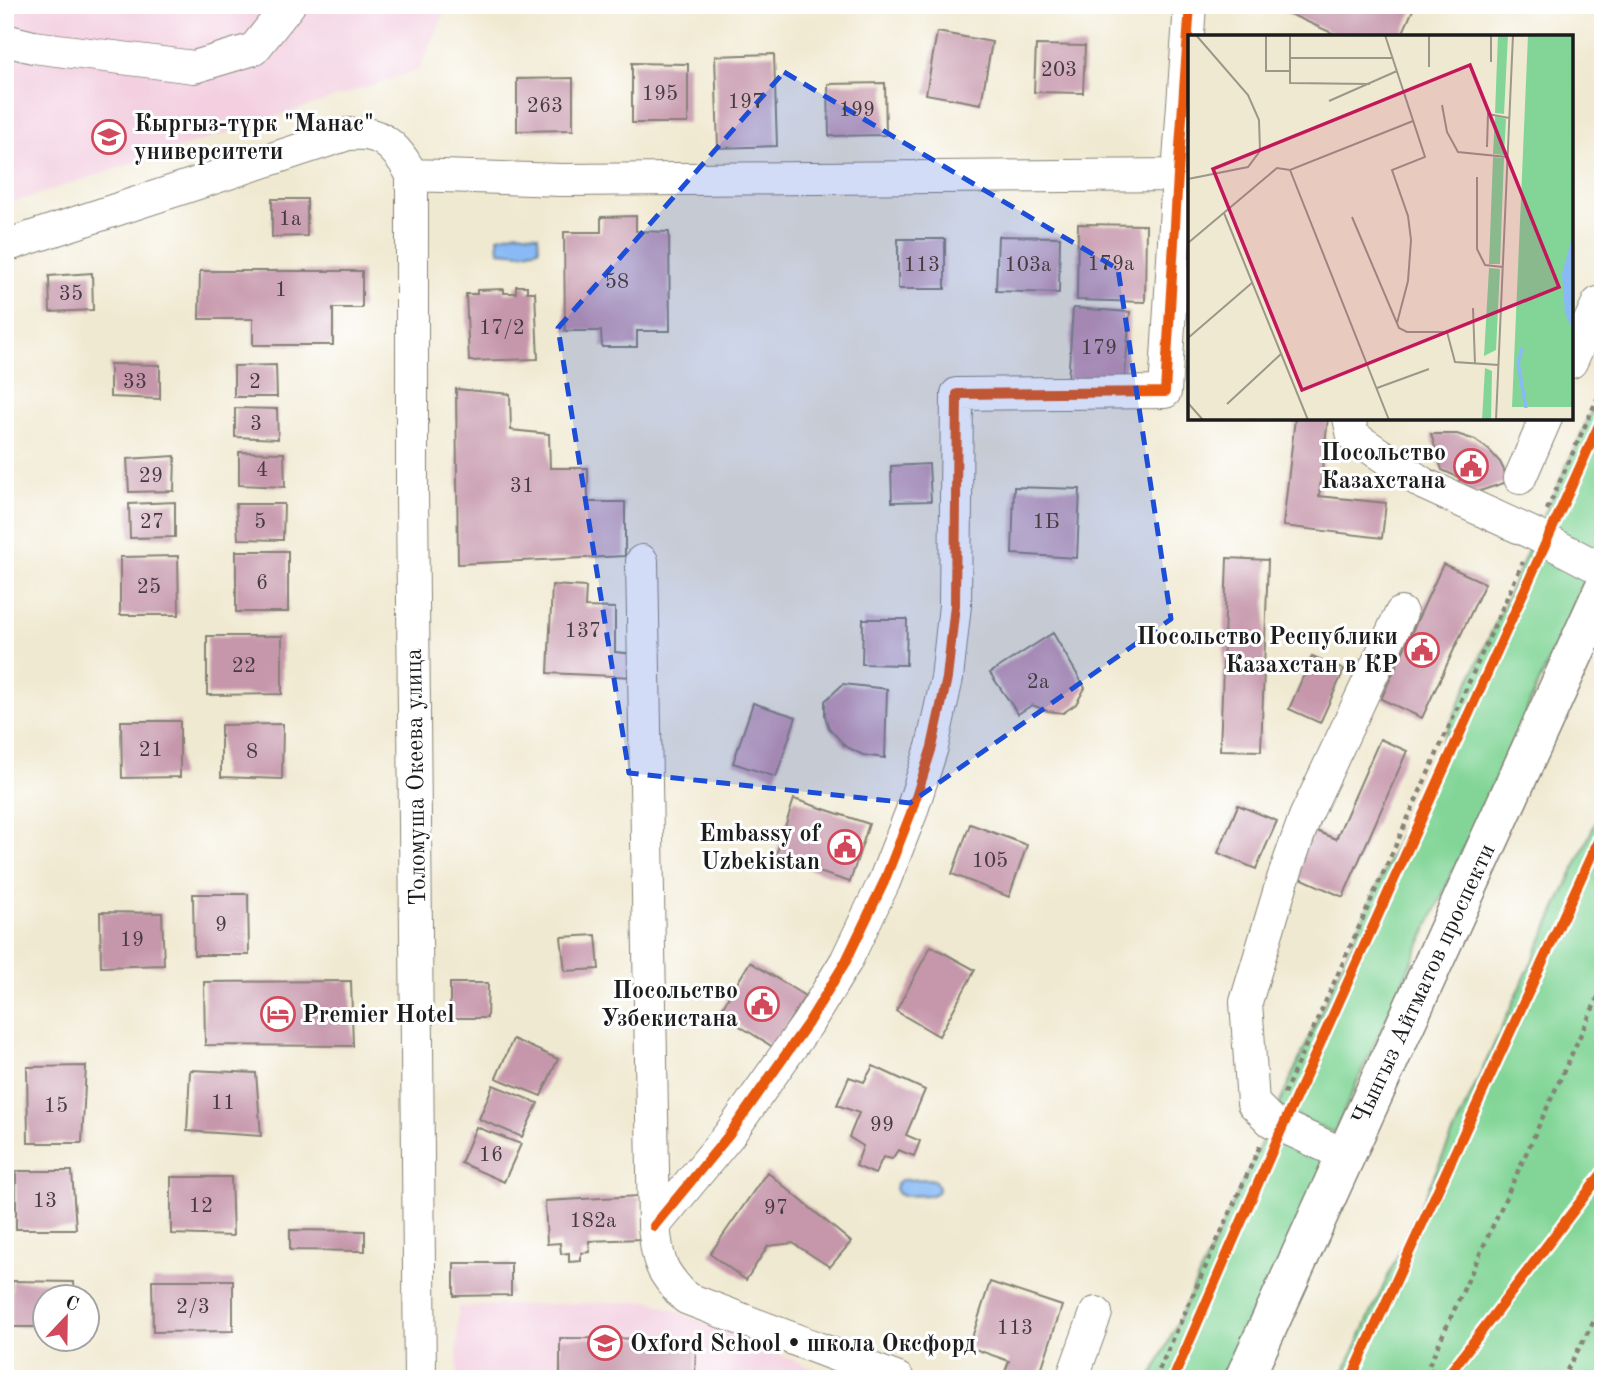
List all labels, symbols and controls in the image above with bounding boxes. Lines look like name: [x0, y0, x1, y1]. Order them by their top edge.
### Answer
inset map: [1188, 35, 1573, 420]
house number: 203: [1041, 60, 1077, 81]
house number: 195: [642, 84, 678, 105]
house number: 197: [728, 92, 764, 113]
house number: 263: [527, 96, 563, 117]
house number: 199: [839, 100, 875, 121]
place label: Кыргыз-түрк "Манас" университети: [134, 113, 374, 165]
school or university icon: Кыргыз-түрк "Манас" университети: [90, 118, 128, 156]
house number: 1а: [279, 209, 301, 230]
house number: 179а: [1088, 254, 1134, 275]
house number: 113: [904, 255, 940, 276]
house number: 103а: [1005, 255, 1051, 276]
house number: 58: [605, 272, 629, 293]
house number: 1: [275, 280, 287, 301]
house number: 35: [59, 284, 83, 305]
house number: 17/2: [479, 318, 525, 339]
house number: 179: [1081, 338, 1117, 359]
house number: 33: [123, 372, 147, 393]
house number: 2: [249, 372, 261, 393]
house number: 3: [250, 414, 262, 435]
place label: Посольство Казахстана: [1321, 442, 1446, 494]
public building icon: Посольство Казахстана: [1452, 447, 1490, 485]
house number: 4: [256, 460, 268, 481]
house number: 29: [139, 466, 163, 487]
house number: 31: [510, 476, 534, 497]
house number: 27: [140, 512, 164, 533]
house number: 5: [254, 512, 266, 533]
house number: 1Б: [1032, 512, 1060, 533]
house number: 6: [256, 573, 268, 594]
house number: 25: [137, 577, 161, 598]
house number: 137: [565, 621, 601, 642]
place label: Посольство Республики Казахстан в КР: [1137, 626, 1398, 678]
public building icon: Посольство Республики Казахстан в КР: [1403, 631, 1441, 669]
street label: Толомуша Океева улица: [403, 648, 431, 906]
house number: 22: [232, 656, 256, 677]
house number: 2а: [1027, 672, 1049, 693]
house number: 21: [139, 740, 163, 761]
house number: 8: [246, 742, 258, 763]
place label: Embassy of Uzbekistan: [699, 823, 822, 875]
public building icon: Embassy of Uzbekistan: [826, 828, 864, 866]
street label: Чынгыз Айтматов проспекти: [1349, 841, 1501, 1129]
house number: 105: [972, 851, 1008, 872]
house number: 9: [215, 915, 227, 936]
house number: 19: [120, 930, 144, 951]
place label: Посольство Узбекистана: [601, 980, 738, 1032]
public building icon: Посольство Узбекистана: [743, 985, 781, 1023]
hotel icon: Premier Hotel: [259, 995, 297, 1033]
place label: Premier Hotel: [302, 1004, 455, 1028]
house number: 11: [211, 1093, 235, 1114]
house number: 15: [44, 1096, 68, 1117]
house number: 99: [870, 1115, 894, 1136]
house number: 16: [479, 1145, 503, 1166]
house number: 13: [33, 1191, 57, 1212]
house number: 12: [189, 1196, 213, 1217]
house number: 97: [764, 1198, 788, 1219]
house number: 182а: [570, 1211, 616, 1232]
north arrow: [32, 1282, 102, 1352]
text: С: [62, 1293, 81, 1316]
house number: 2/3: [176, 1297, 210, 1318]
house number: 113: [997, 1318, 1033, 1339]
school or university icon: Oxford School • школа Оксфорд: [586, 1324, 624, 1362]
place label: Oxford School • школа Оксфорд: [630, 1333, 976, 1357]

